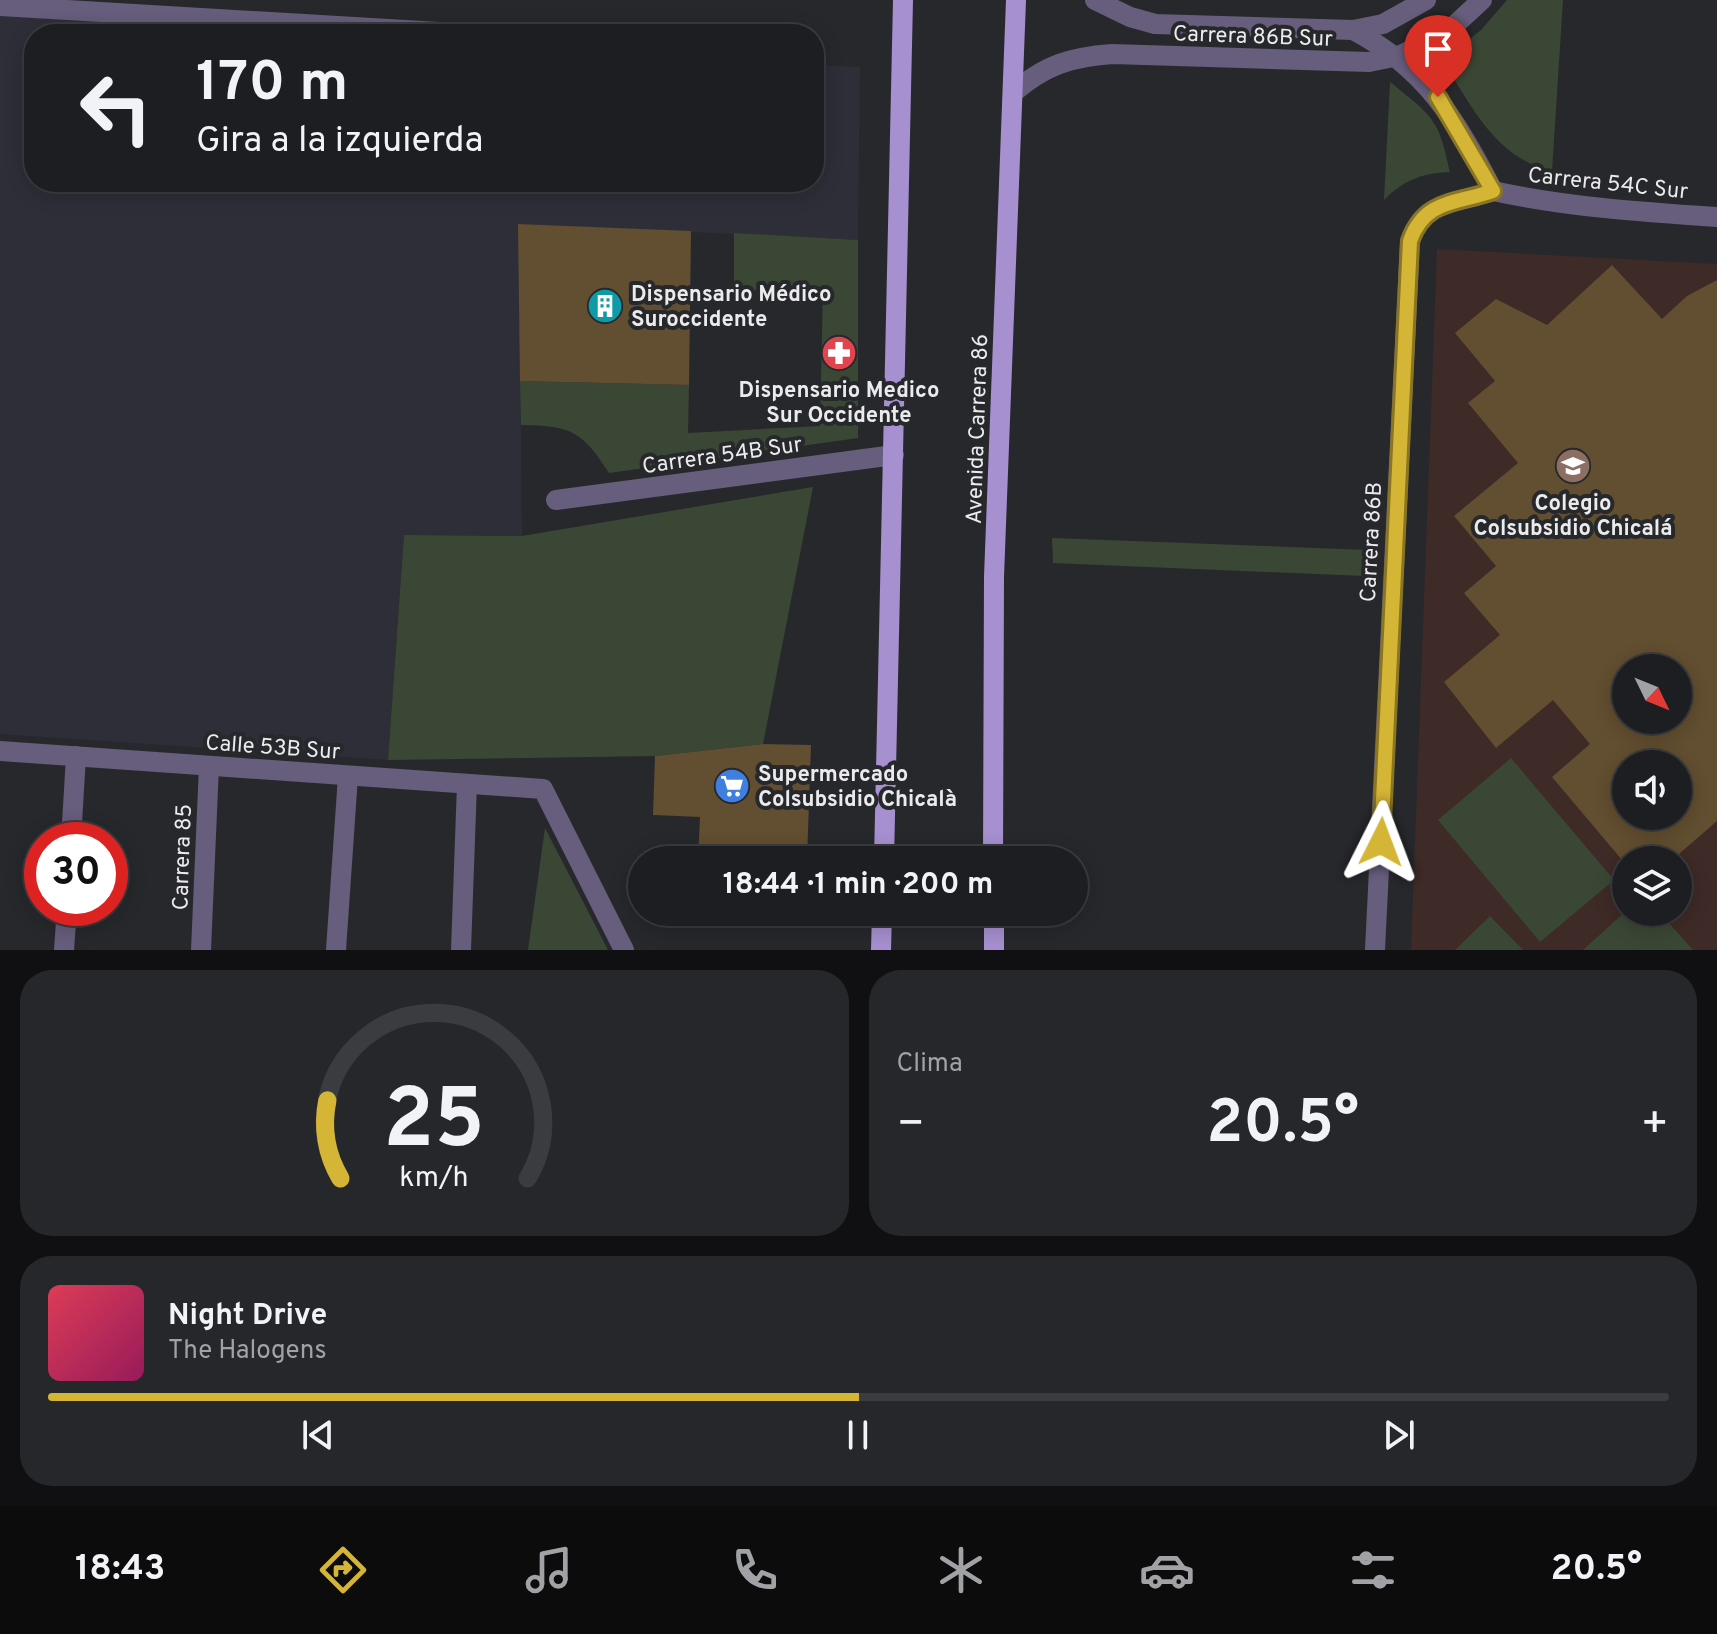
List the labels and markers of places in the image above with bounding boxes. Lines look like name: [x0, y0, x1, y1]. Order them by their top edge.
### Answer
pin: [1404, 15, 1472, 97]
place label: Dispensario Médico Suroccidente: [631, 282, 831, 334]
building icon: Dispensario Médico Suroccidente: [586, 287, 624, 325]
pharmacy icon: Dispensario Medico Sur Occidente: [820, 334, 858, 372]
place label: Dispensario Medico Sur Occidente: [739, 378, 939, 430]
school or university icon: Colegio Colsubsidio Chicalá: [1554, 447, 1592, 485]
place label: Colegio Colsubsidio Chicalá: [1474, 491, 1672, 543]
place label: Supermercado Colsubsidio Chicalà: [758, 762, 957, 814]
supermarket icon: Supermercado Colsubsidio Chicalà: [713, 767, 751, 805]

